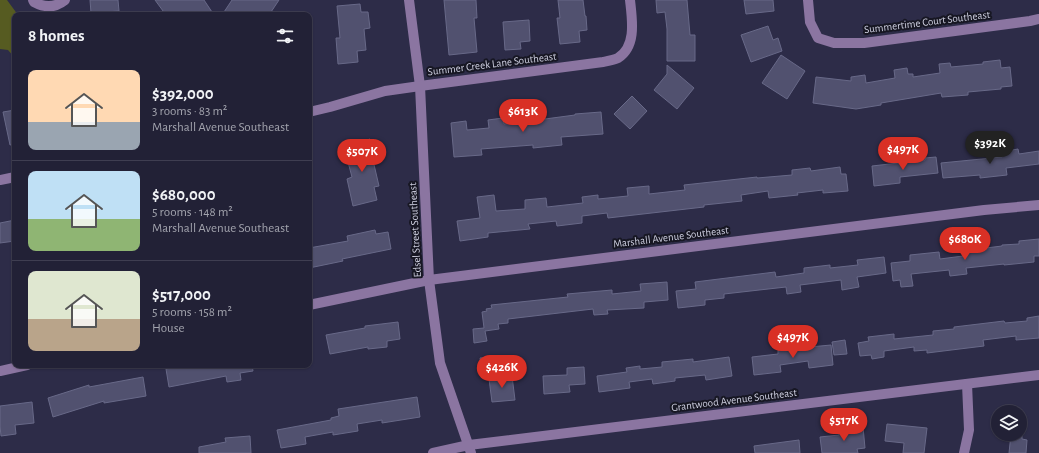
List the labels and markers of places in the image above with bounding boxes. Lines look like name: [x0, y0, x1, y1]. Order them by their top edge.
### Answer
pin: $613K: [495, 99, 551, 133]
pin: $392K: [962, 131, 1018, 165]
pin: $497K: [875, 137, 931, 171]
pin: $507K: [334, 139, 390, 173]
pin: $680K: [937, 227, 993, 261]
pin: $497K: [765, 325, 821, 359]
pin: $426K: [474, 355, 530, 389]
pin: $517K: [816, 408, 872, 442]

